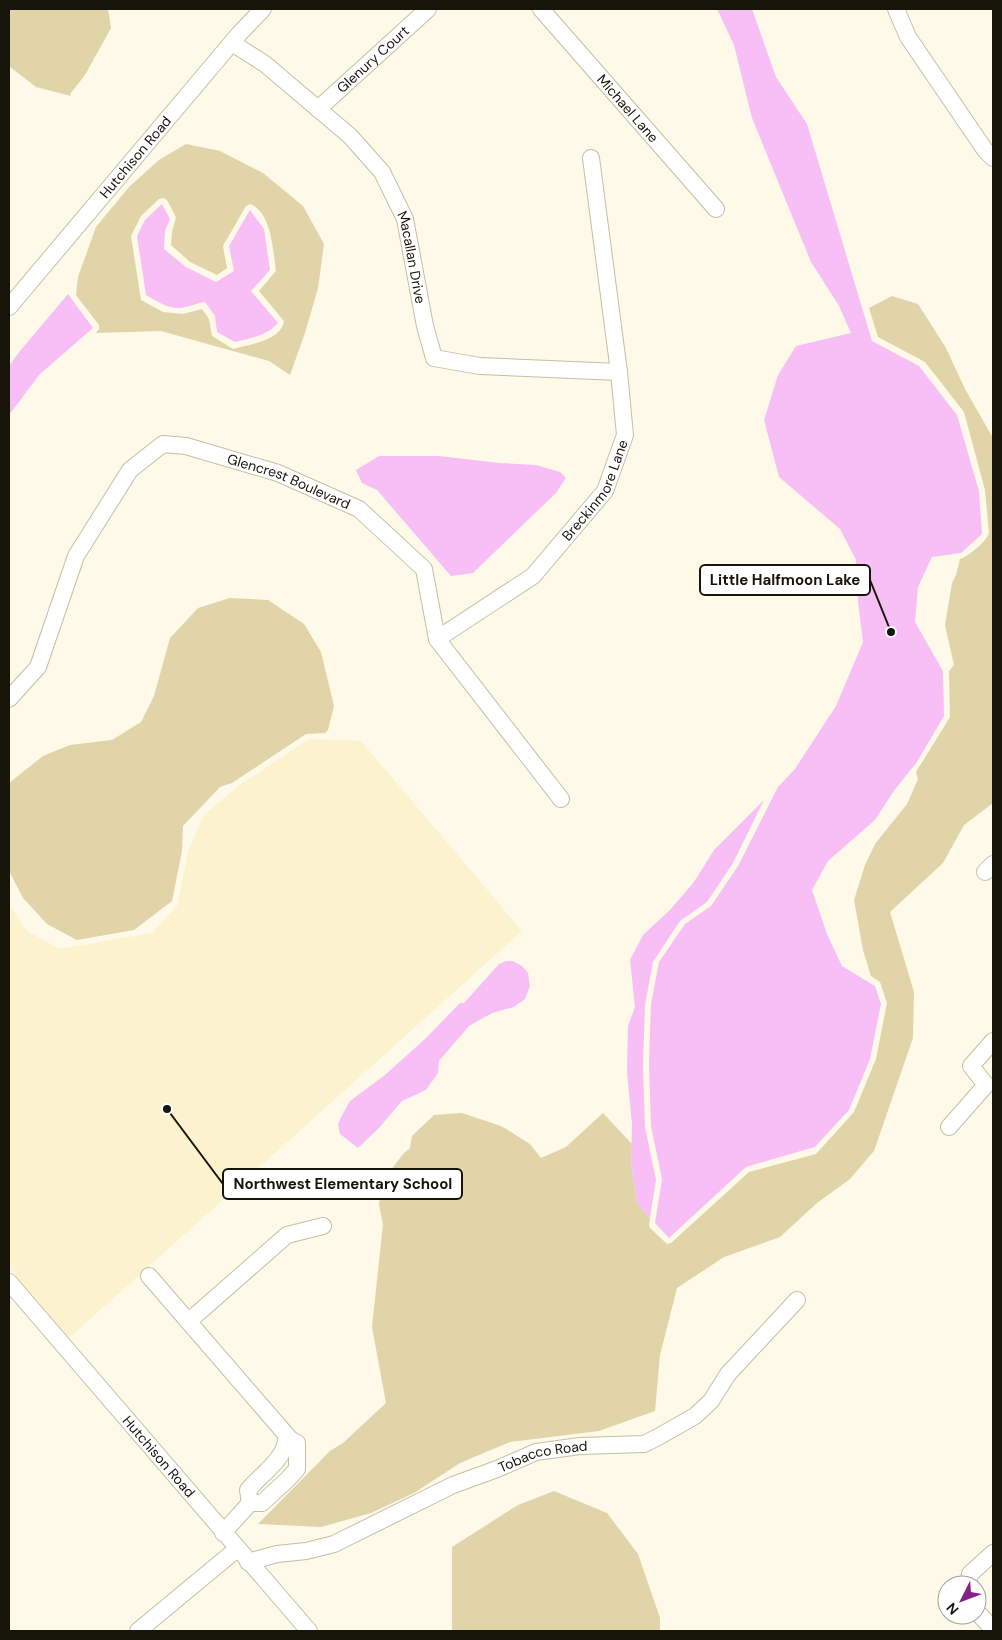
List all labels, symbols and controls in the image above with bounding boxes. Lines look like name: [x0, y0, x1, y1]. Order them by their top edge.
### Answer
street label: Glenury Court: [333, 22, 413, 97]
street label: Michael Lane: [593, 71, 663, 146]
street label: Hutchison Road: [96, 112, 175, 202]
street label: Macallan Drive: [393, 208, 430, 305]
street label: Breckinmore Lane: [558, 437, 632, 544]
street label: Glencrest Boulevard: [225, 450, 353, 513]
callout: Little Halfmoon Lake: [700, 565, 870, 595]
text: Little Halfmoon Lake: [710, 570, 860, 590]
callout: Northwest Elementary School: [223, 1169, 462, 1199]
text: Northwest Elementary School: [234, 1174, 452, 1194]
street label: Hutchison Road: [119, 1412, 199, 1501]
street label: Tobacco Road: [495, 1437, 588, 1476]
north arrow: [937, 1575, 987, 1625]
text: N: [942, 1599, 962, 1619]

